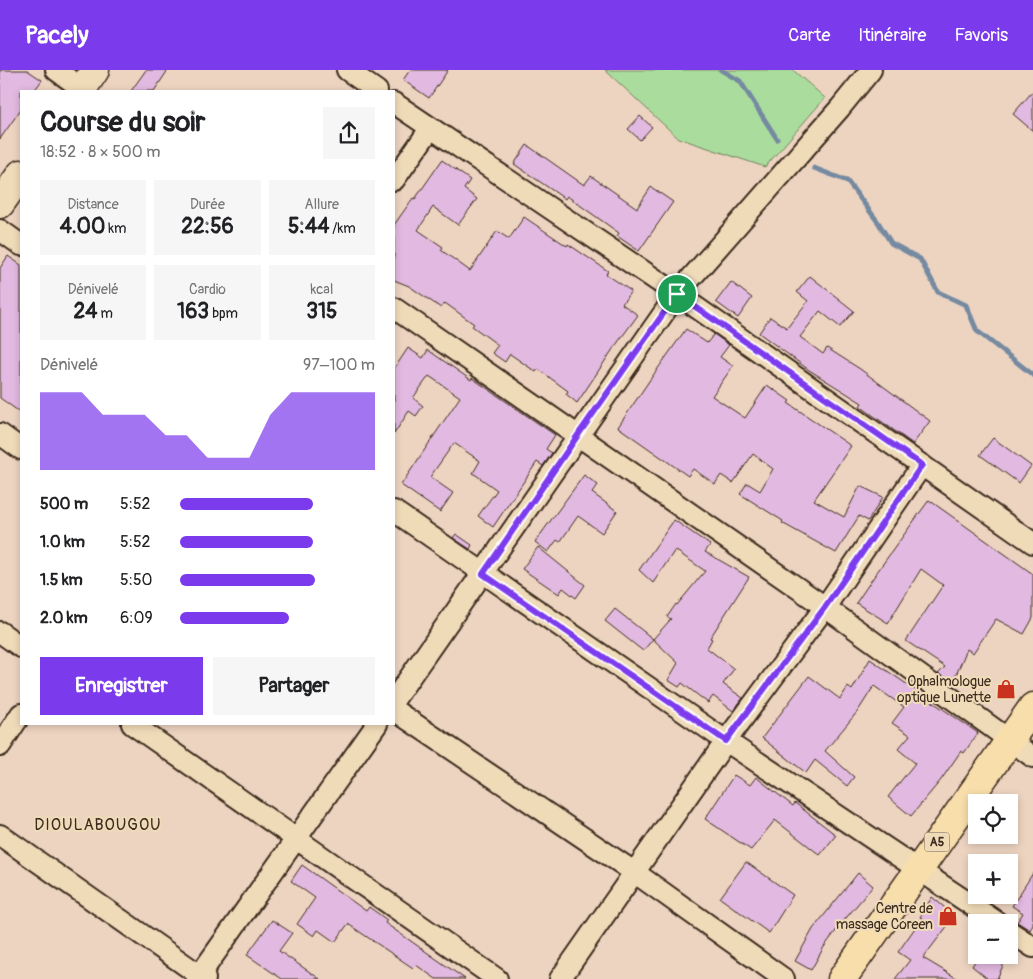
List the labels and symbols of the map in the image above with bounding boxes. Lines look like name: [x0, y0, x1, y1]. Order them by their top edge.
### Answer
pin: [656, 273, 698, 315]
place label: Ophalmologue optique Lunette: [897, 673, 991, 706]
shop icon: Ophalmologue optique Lunette: [995, 678, 1017, 700]
district label: DIOULABOUGOU: [34, 815, 162, 835]
road number: A5: [924, 832, 950, 852]
place label: Centre de massage Coreen: [836, 900, 933, 933]
shop icon: Centre de massage Coreen: [937, 905, 959, 927]

